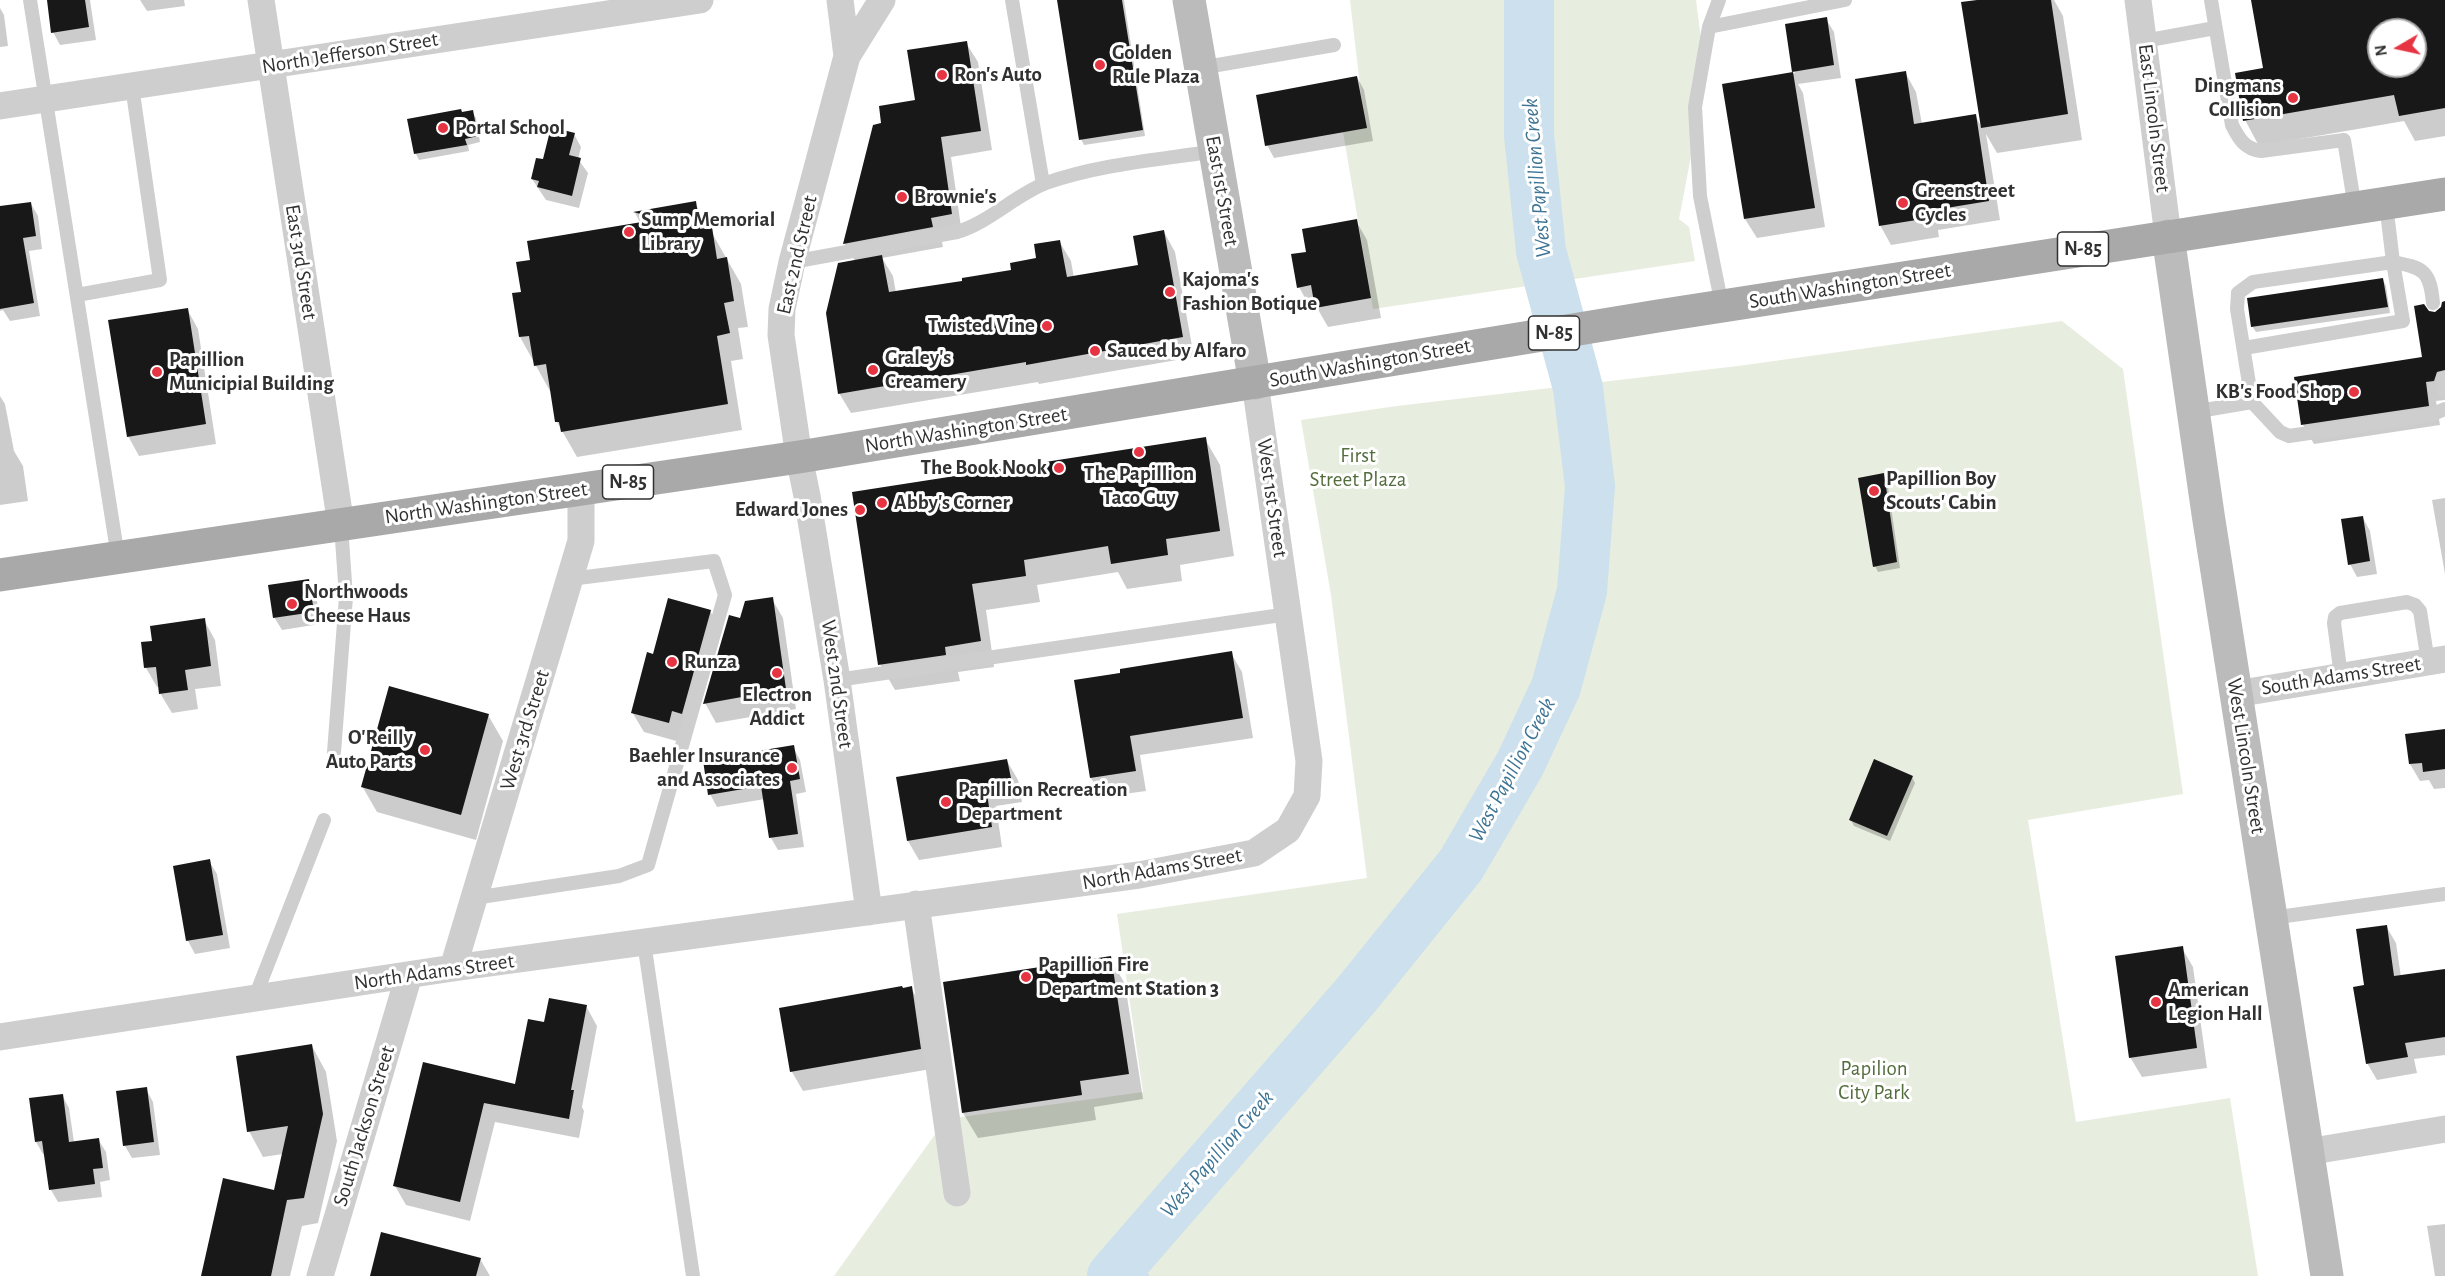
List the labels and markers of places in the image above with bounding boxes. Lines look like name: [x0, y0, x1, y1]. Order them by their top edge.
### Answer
place label: Golden Rule Plaza: [1112, 40, 1200, 90]
marker: Golden Rule Plaza: [1093, 58, 1107, 72]
place label: Ron's Auto: [954, 62, 1042, 88]
marker: Ron's Auto: [935, 68, 949, 82]
place label: Dingmans Collision: [2194, 73, 2281, 123]
marker: Dingmans Collision: [2286, 91, 2300, 105]
place label: Portal School: [455, 115, 565, 141]
marker: Portal School: [436, 121, 450, 135]
place label: Greenstreet Cycles: [1915, 178, 2015, 228]
place label: Brownie's: [914, 184, 996, 210]
marker: Brownie's: [895, 190, 909, 204]
marker: Greenstreet Cycles: [1896, 196, 1910, 210]
place label: Sump Memorial Library: [641, 207, 775, 257]
marker: Sump Memorial Library: [622, 225, 636, 239]
place label: Kajoma's Fashion Botique: [1182, 267, 1317, 317]
marker: Kajoma's Fashion Botique: [1163, 285, 1177, 299]
place label: Twisted Vine: [928, 313, 1035, 339]
marker: Twisted Vine: [1040, 319, 1054, 333]
place label: Sauced by Alfaro: [1107, 338, 1246, 364]
marker: Sauced by Alfaro: [1088, 344, 1102, 358]
place label: Graley's Creamery: [885, 345, 966, 395]
place label: Papillion Municipial Building: [169, 347, 334, 397]
marker: Graley's Creamery: [866, 363, 880, 377]
marker: Papillion Municipial Building: [150, 365, 164, 379]
place label: KB's Food Shop: [2216, 379, 2342, 405]
marker: KB's Food Shop: [2347, 385, 2361, 399]
marker: The Papillion Taco Guy: [1132, 445, 1146, 459]
place label: The Book Nook: [920, 455, 1047, 481]
marker: The Book Nook: [1052, 461, 1066, 475]
place label: The Papillion Taco Guy: [1084, 461, 1194, 511]
place label: Papillion Boy Scouts' Cabin: [1886, 466, 1997, 516]
marker: Papillion Boy Scouts' Cabin: [1867, 484, 1881, 498]
place label: Abby's Corner: [894, 490, 1010, 516]
marker: Abby's Corner: [875, 496, 889, 510]
place label: Edward Jones: [735, 497, 848, 523]
marker: Edward Jones: [853, 503, 867, 517]
place label: Northwoods Cheese Haus: [304, 579, 411, 629]
marker: Northwoods Cheese Haus: [285, 597, 299, 611]
place label: Runza: [684, 649, 737, 675]
marker: Runza: [665, 655, 679, 669]
marker: Electron Addict: [770, 666, 784, 680]
place label: Electron Addict: [742, 682, 812, 732]
place label: O'Reilly Auto Parts: [326, 725, 413, 775]
marker: O'Reilly Auto Parts: [418, 743, 432, 757]
place label: Baehler Insurance and Associates: [629, 743, 780, 793]
marker: Baehler Insurance and Associates: [785, 761, 799, 775]
place label: Papillion Recreation Department: [958, 777, 1127, 827]
marker: Papillion Recreation Department: [939, 795, 953, 809]
place label: Papillion Fire Department Station 3: [1038, 952, 1219, 1002]
marker: Papillion Fire Department Station 3: [1019, 970, 1033, 984]
place label: American Legion Hall: [2168, 977, 2263, 1027]
marker: American Legion Hall: [2149, 995, 2163, 1009]

